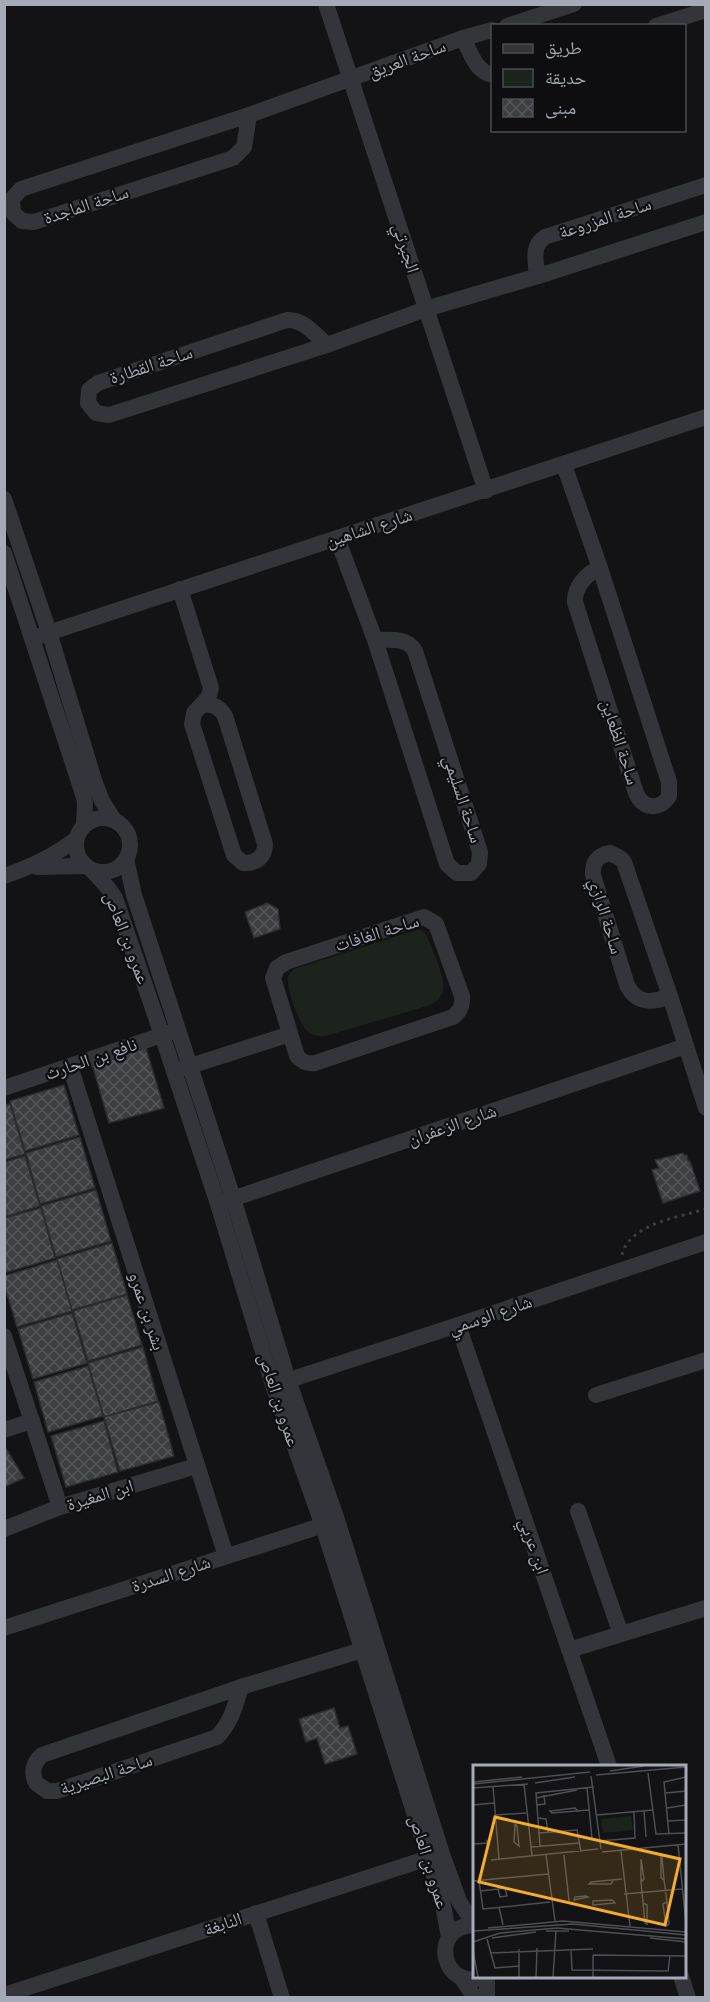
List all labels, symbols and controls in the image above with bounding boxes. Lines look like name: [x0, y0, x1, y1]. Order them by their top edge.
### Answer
legend: [491, 24, 686, 132]
street label: ساحة العريق: [365, 34, 449, 83]
text: طريق: [545, 36, 582, 59]
text: حديقة: [545, 66, 586, 88]
text: مبنى: [545, 96, 576, 119]
street label: ساحة الماجدة: [40, 180, 131, 228]
street label: ساحة المزروعة: [556, 192, 654, 242]
street label: الجبرتي: [384, 220, 425, 277]
street label: ساحة القطارة: [106, 340, 195, 388]
street label: شارع الشاهين: [323, 503, 415, 552]
street label: ساحة الظعاين: [596, 696, 645, 788]
street label: ساحة السليمي: [435, 752, 489, 847]
street label: ساحة الرازي: [581, 875, 629, 958]
street label: عمرو بن العاص: [99, 889, 156, 987]
street label: ساحة الغافات: [332, 909, 421, 955]
street label: نافع بن الحارث: [42, 1032, 140, 1086]
street label: شارع الزعفران: [404, 1099, 499, 1150]
street label: بشر بن عمرو: [124, 1269, 171, 1353]
street label: شارع الوسمي: [445, 1289, 536, 1343]
street label: عمرو بن العاص: [254, 1350, 305, 1449]
street label: ابن المغيرة: [64, 1474, 136, 1516]
street label: ابن عربي: [511, 1515, 555, 1578]
street label: شارع السدرة: [128, 1550, 213, 1597]
street label: ساحة البصيرية: [57, 1748, 155, 1799]
inset map: [473, 1765, 686, 1978]
street label: عمرو بن العاص: [404, 1812, 455, 1911]
street label: النابغة: [201, 1907, 245, 1940]

